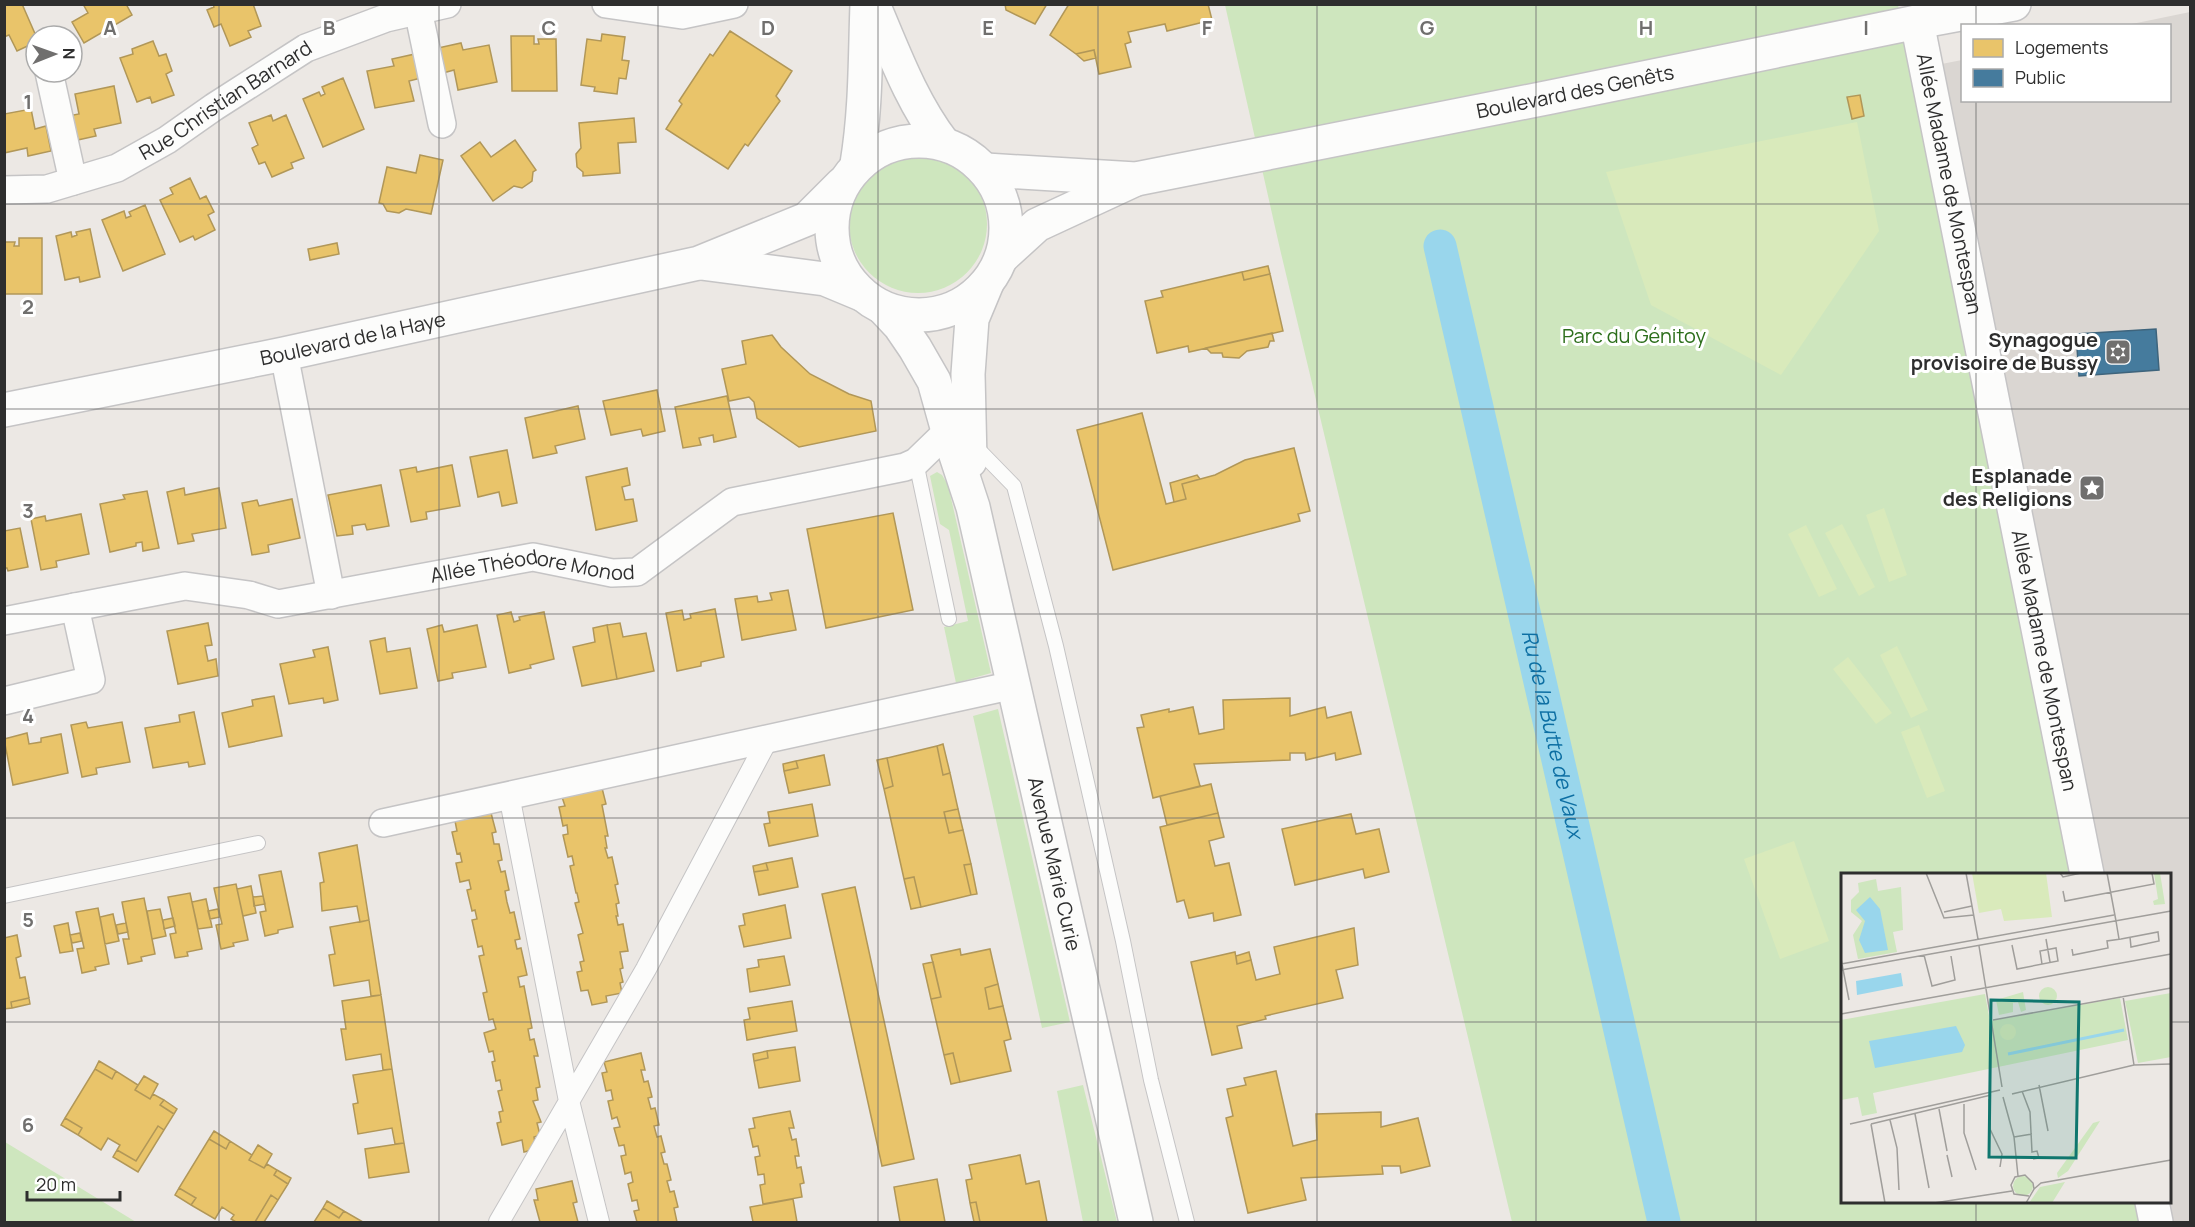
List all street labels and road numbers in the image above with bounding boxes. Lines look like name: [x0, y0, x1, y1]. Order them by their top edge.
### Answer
street label: Rue Christian Barnard: [134, 34, 317, 166]
street label: Allée Madame de Montespan: [1911, 51, 1989, 317]
street label: Boulevard des Genêts: [1474, 58, 1676, 124]
street label: Boulevard de la Haye: [258, 305, 448, 371]
street label: Allée Madame de Montespan: [2006, 527, 2084, 793]
street label: Allée Théodore Monod: [428, 542, 635, 589]
street label: Avenue Marie Curie: [1022, 774, 1088, 953]

